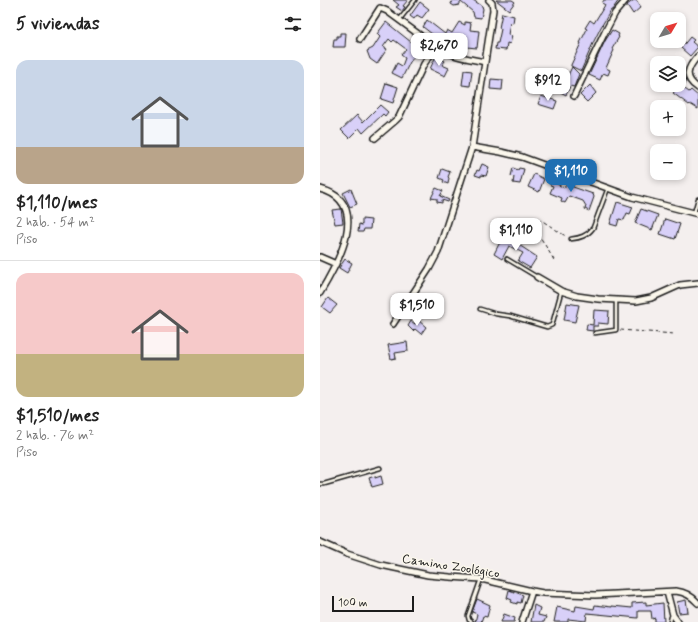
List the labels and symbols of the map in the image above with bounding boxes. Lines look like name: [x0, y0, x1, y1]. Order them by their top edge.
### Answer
north arrow: [650, 12, 686, 48]
pin: $2,670: [406, 33, 472, 67]
pin: $912: [524, 68, 572, 102]
pin: $1,110: [538, 159, 604, 193]
pin: $1,110: [483, 218, 549, 252]
pin: $1,510: [384, 293, 450, 327]
street label: Camino Zoológico: [401, 550, 501, 583]
scale bar: [332, 594, 414, 613]

